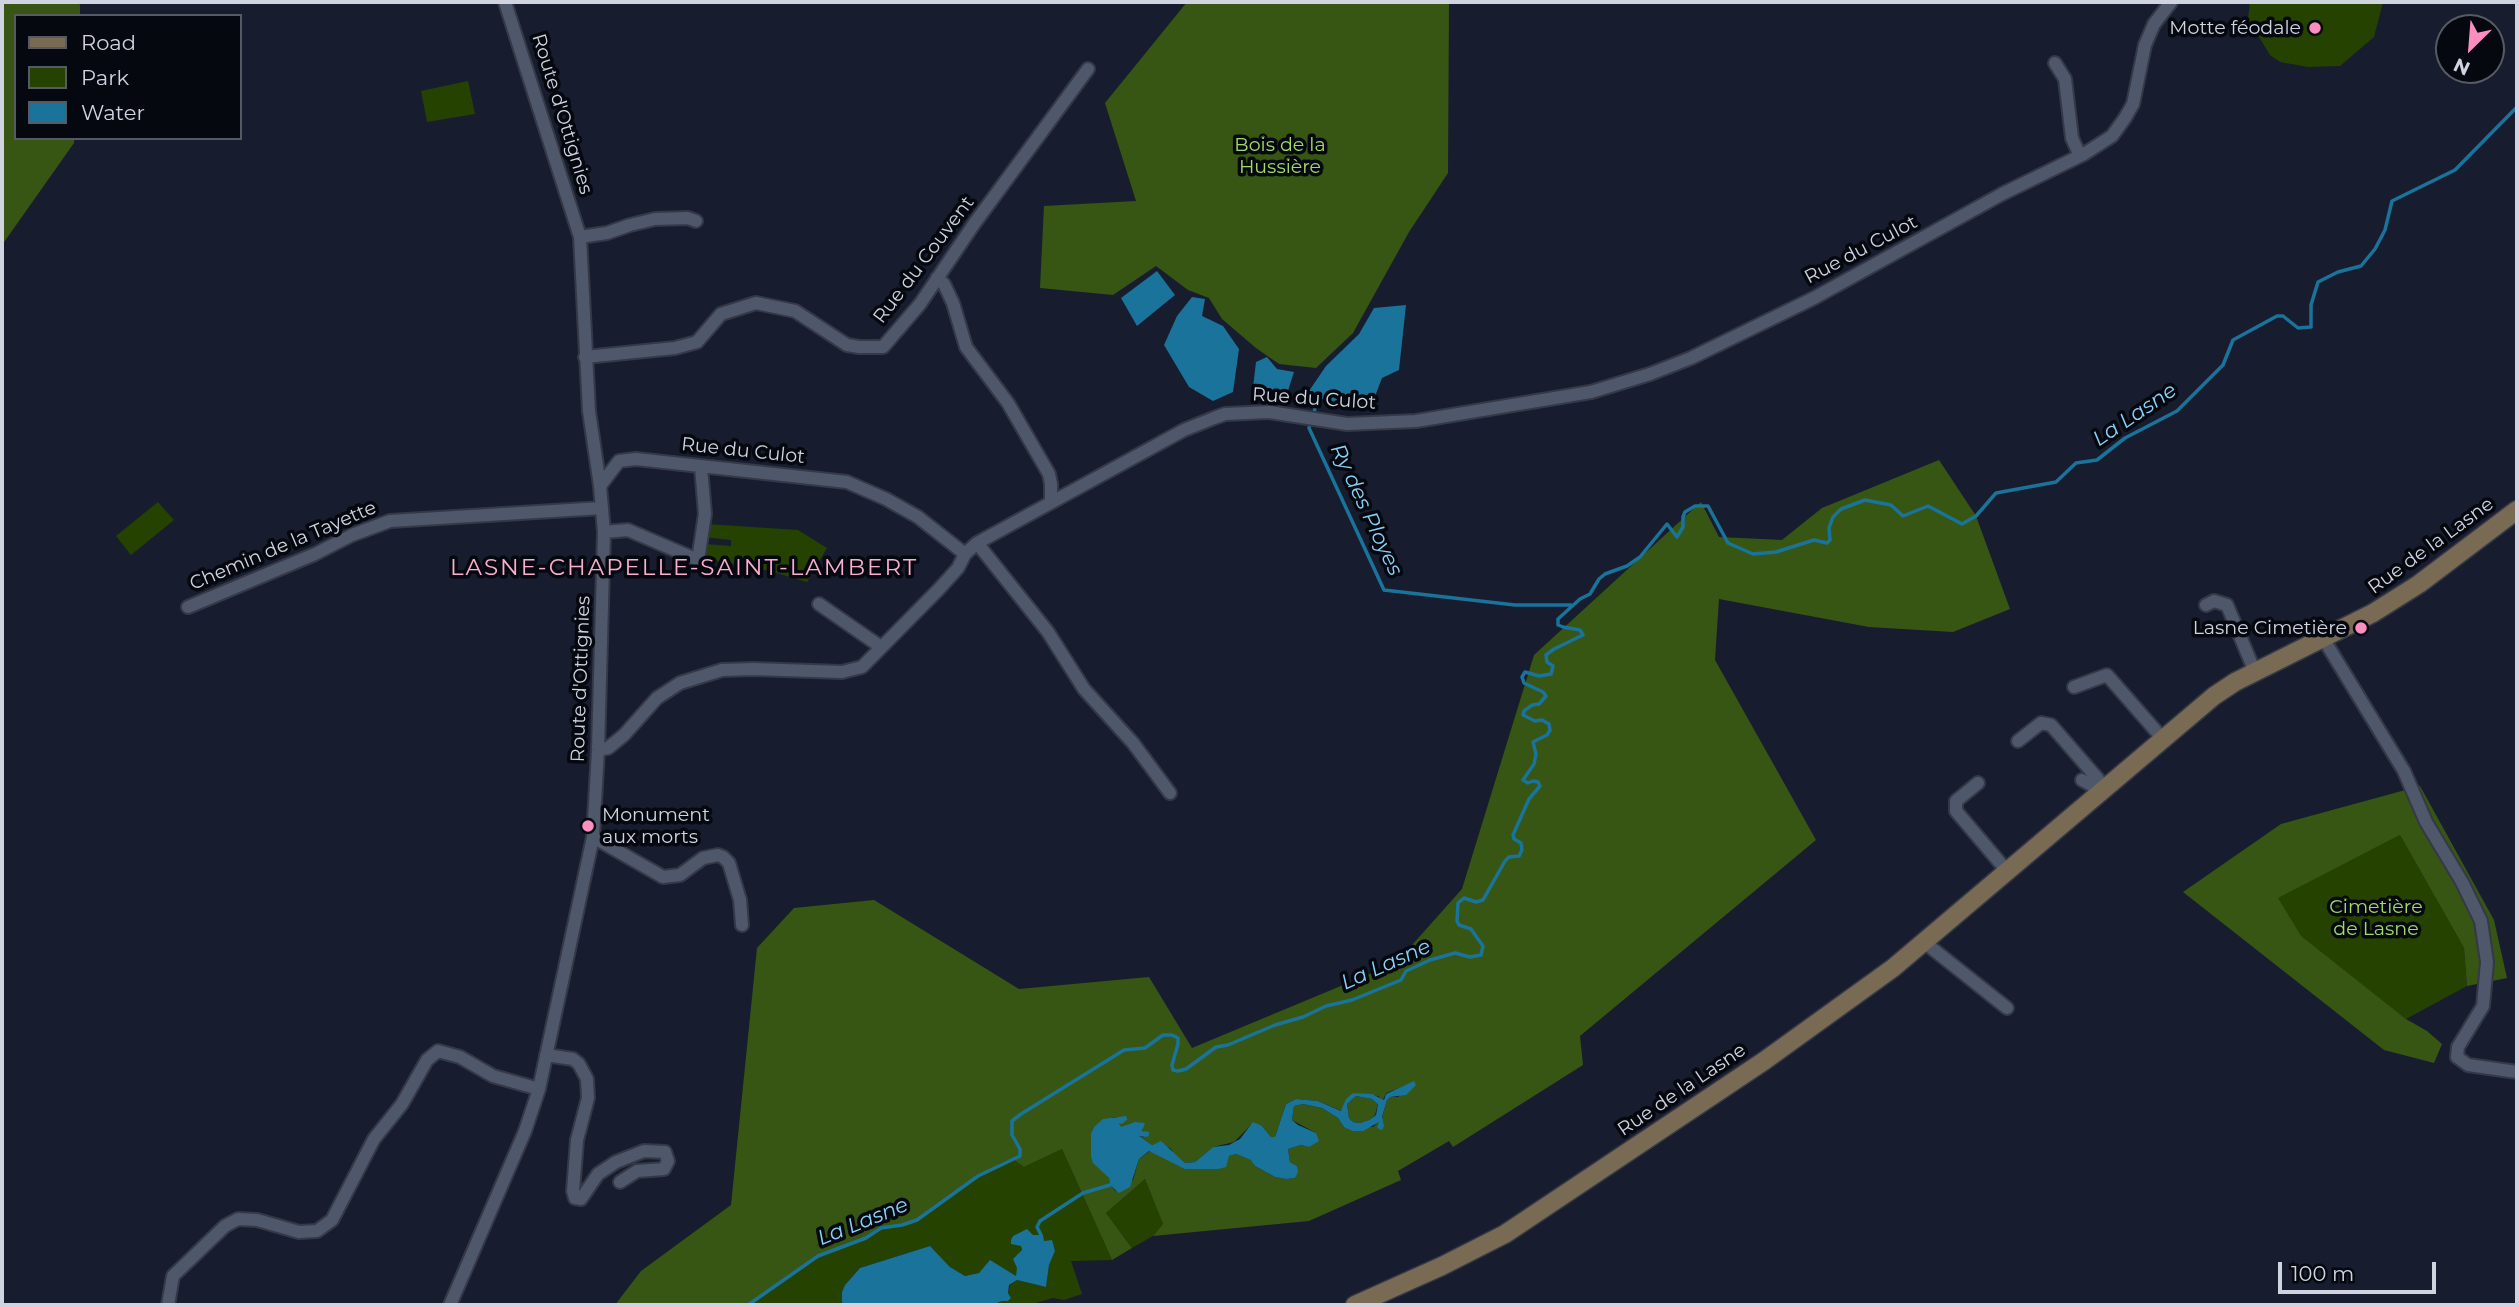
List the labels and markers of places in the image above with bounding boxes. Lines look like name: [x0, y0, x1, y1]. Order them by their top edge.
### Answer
place label: Motte féodale: [2169, 17, 2301, 39]
marker: Motte féodale: [2307, 20, 2323, 36]
place label: Lasne Cimetière: [2193, 617, 2347, 639]
marker: Lasne Cimetière: [2353, 620, 2369, 636]
place label: Monument aux morts: [602, 804, 710, 848]
marker: Monument aux morts: [580, 818, 596, 834]

